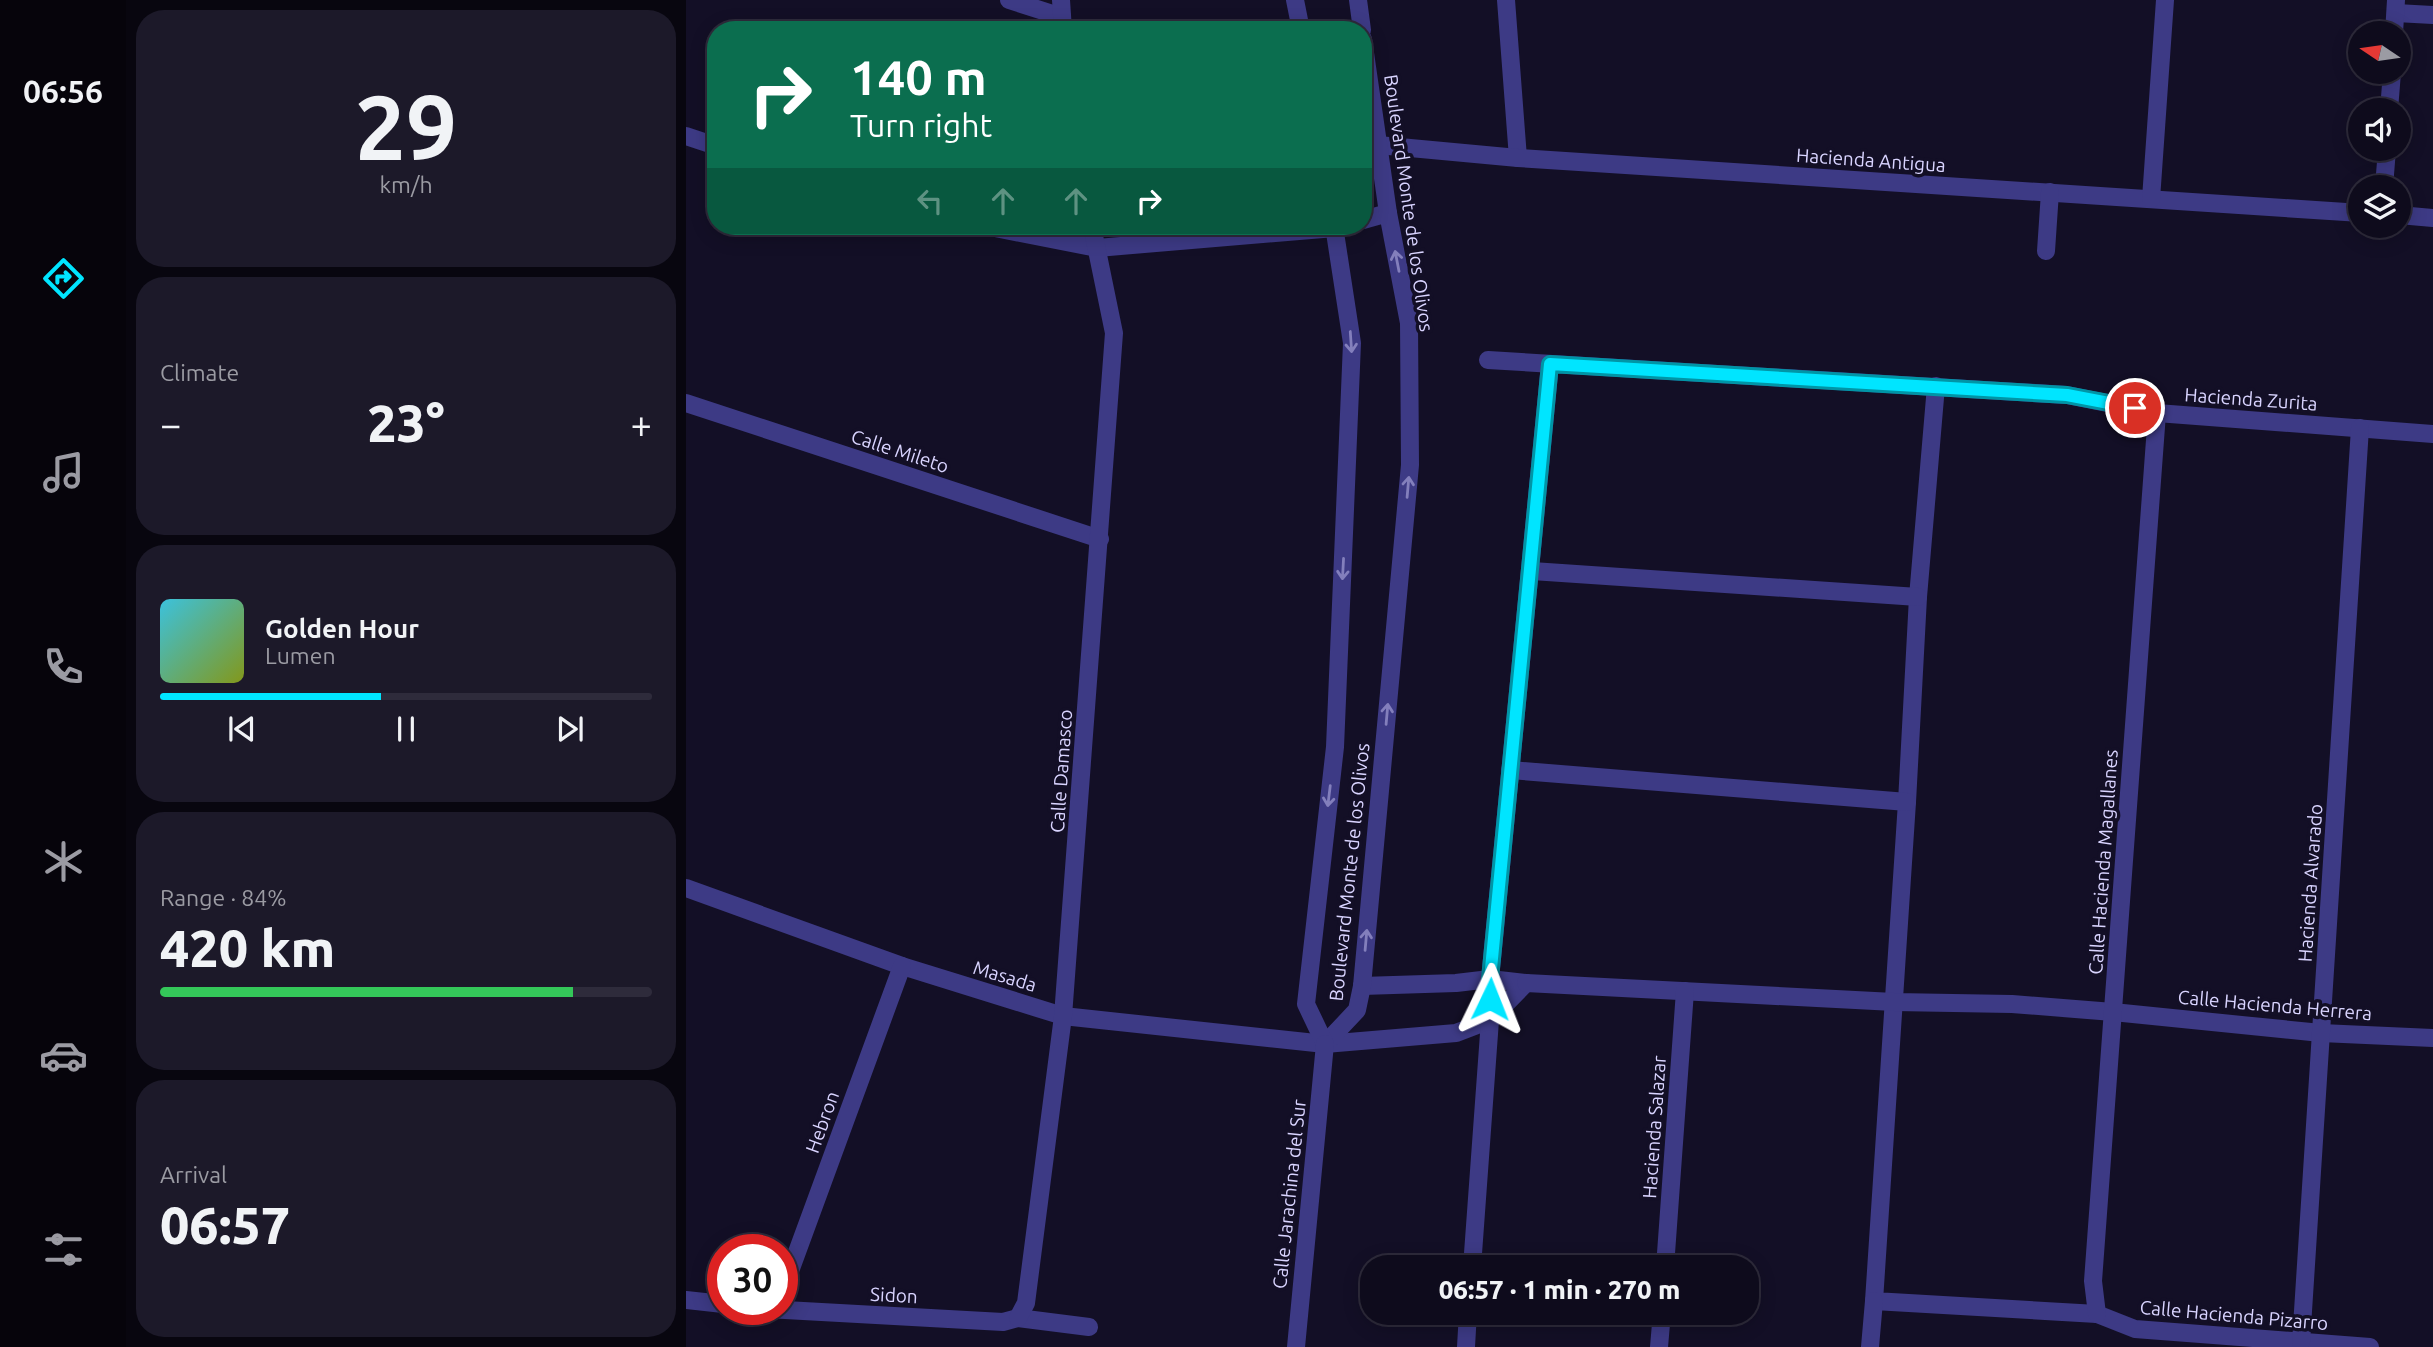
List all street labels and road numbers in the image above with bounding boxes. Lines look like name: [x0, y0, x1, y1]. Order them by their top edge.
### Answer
street label: Boulevard Monte de los Olivos: [1380, 73, 1438, 333]
street label: Hacienda Antigua: [1795, 144, 1947, 176]
street label: Hacienda Zurita: [2184, 383, 2318, 415]
street label: Calle Mileto: [848, 425, 952, 477]
street label: Calle Damasco: [1046, 709, 1076, 833]
street label: Boulevard Monte de los Olivos: [1325, 742, 1373, 1002]
street label: Calle Hacienda Magallanes: [2084, 749, 2122, 975]
street label: Hacienda Alvarado: [2293, 803, 2327, 963]
street label: Masada: [971, 956, 1039, 996]
street label: Calle Hacienda Herrera: [2177, 986, 2373, 1024]
street label: Hacienda Salazar: [1638, 1055, 1670, 1199]
street label: Hebron: [801, 1088, 843, 1156]
street label: Calle Jarachina del Sur: [1268, 1098, 1310, 1290]
street label: Sidon: [870, 1283, 918, 1307]
street label: Calle Hacienda Pizarro: [2139, 1296, 2329, 1334]

